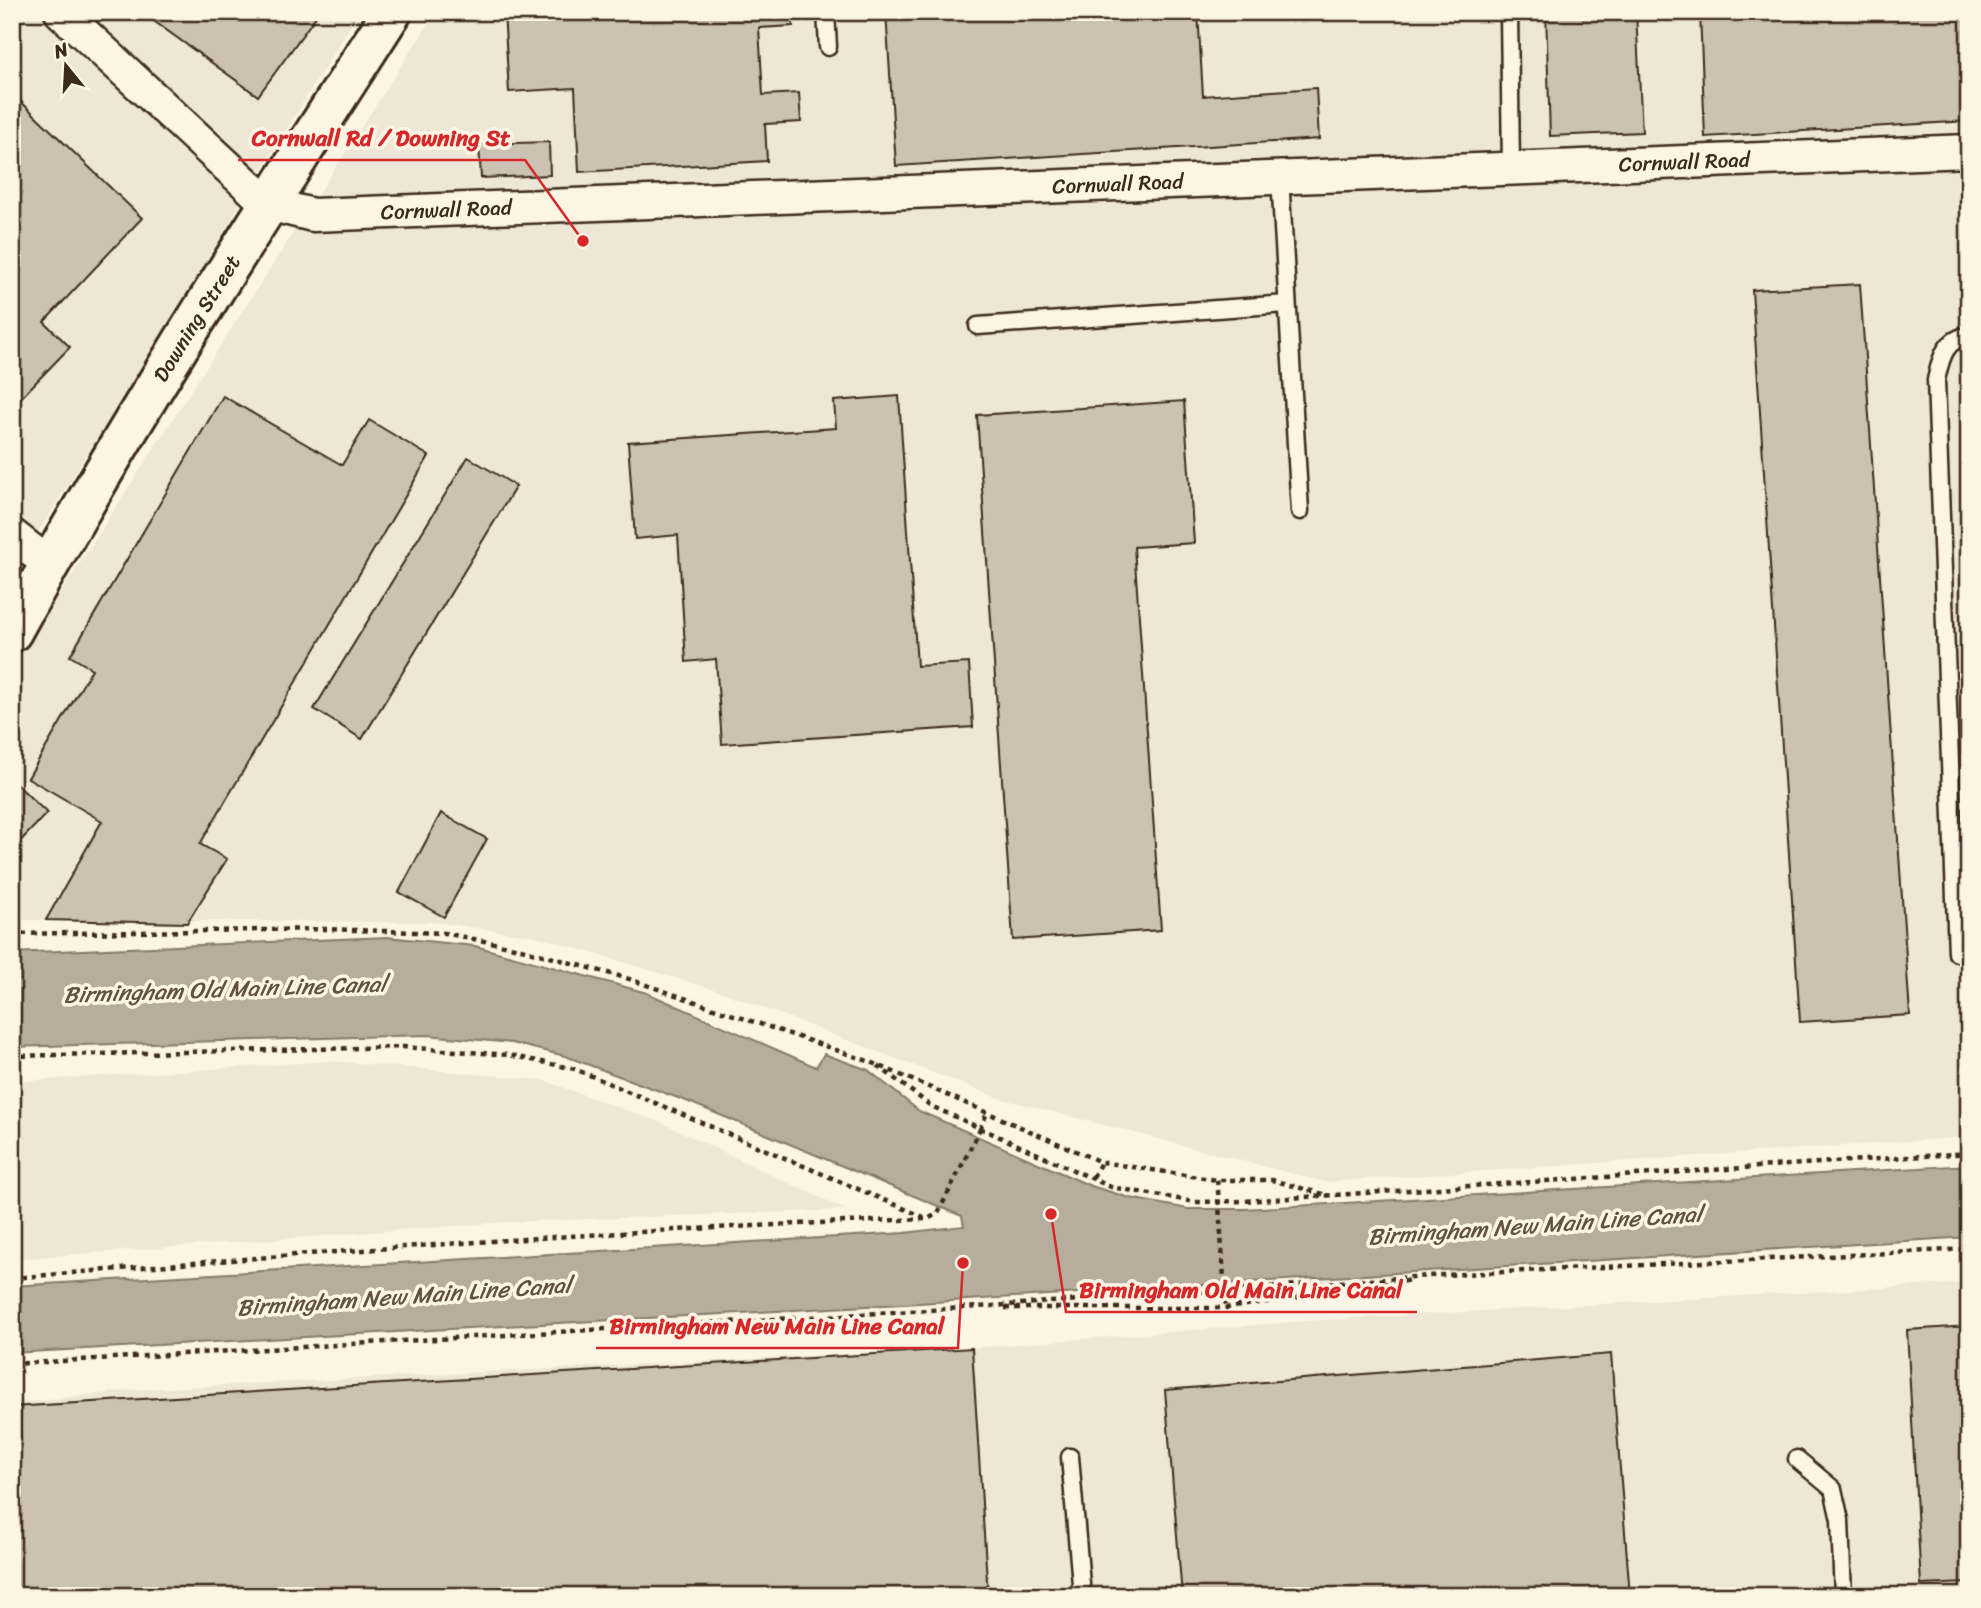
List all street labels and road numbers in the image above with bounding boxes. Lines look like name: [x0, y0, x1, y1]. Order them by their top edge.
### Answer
street label: Cornwall Road: [1618, 140, 1752, 184]
street label: Cornwall Road: [1052, 162, 1186, 205]
street label: Cornwall Road: [380, 188, 514, 231]
street label: Downing Street: [143, 247, 251, 390]

